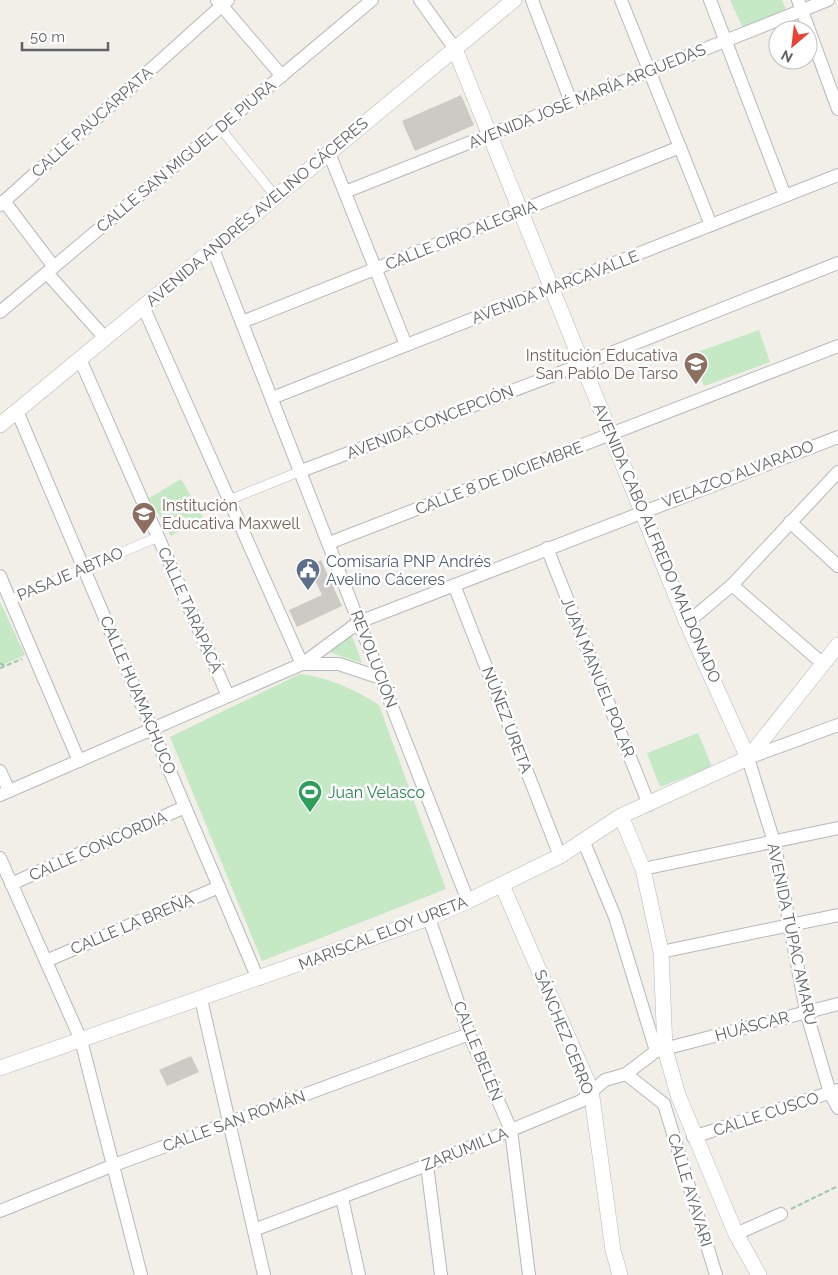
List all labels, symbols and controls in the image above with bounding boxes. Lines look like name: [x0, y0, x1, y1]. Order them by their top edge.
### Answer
scale bar: [22, 20, 109, 52]
north arrow: [768, 20, 818, 70]
text: 50 m: [30, 28, 65, 46]
street label: AVENIDA JOSÉ MARÍA ARGUEDAS: [465, 39, 709, 152]
text: N: [778, 47, 795, 66]
street label: CALLE PAUCARPATA: [28, 63, 157, 181]
street label: CALLE SAN MIGUEL DE PIURA: [93, 75, 279, 236]
street label: AVENIDA ANDRÉS AVELINO CÁCERES: [142, 113, 372, 310]
street label: CALLE CIRO ALEGRIA: [383, 196, 540, 274]
street label: AVENIDA MARCAVALLE: [469, 246, 641, 328]
place label: Institución Educativa San Pablo De Tarso: [526, 346, 678, 383]
school or university icon: Institución Educativa San Pablo De Tarso: [683, 351, 709, 385]
street label: AVENIDA CONCEPCIÓN: [343, 380, 516, 463]
street label: AVENIDA CABO ALFREDO MALDONADO: [589, 400, 725, 686]
street label: VELAZCO ALVARADO: [659, 436, 817, 512]
street label: CALLE 8 DE DICIEMBRE: [413, 437, 586, 519]
place label: Institución Educativa Maxwell: [162, 496, 301, 533]
school or university icon: Institución Educativa Maxwell: [131, 501, 157, 535]
street label: PASAJE ABTAO: [14, 543, 126, 605]
street label: CALLE TARAPACÁ: [154, 544, 227, 676]
place label: Comisaría PNP Andrés Avelino Cáceres: [326, 552, 491, 589]
public building icon: Comisaría PNP Andrés Avelino Cáceres: [295, 557, 321, 591]
street label: JUAN MANUEL POLAR: [557, 594, 639, 760]
street label: REVOLUCIÓN: [347, 607, 402, 710]
street label: CALLE HUAMACHUCO: [96, 613, 180, 777]
street label: NÚÑEZ URETA: [478, 664, 537, 776]
sports icon: Juan Velasco: [297, 779, 323, 813]
place label: Juan Velasco: [328, 783, 425, 802]
street label: CALLE CONCORDIA: [26, 807, 170, 885]
street label: AVENIDA TÚPAC AMARU: [763, 841, 822, 1027]
street label: CALLE LA BREÑA: [67, 889, 197, 959]
street label: MARISCAL ELOY URETA: [296, 892, 470, 974]
street label: SÁNCHEZ CERRO: [530, 966, 599, 1097]
street label: CALLE BELÉN: [449, 998, 508, 1104]
street label: HUÁSCAR: [713, 1006, 791, 1045]
street label: CALLE SAN ROMÁN: [160, 1085, 308, 1156]
street label: CALLE CUSCO: [711, 1088, 821, 1140]
street label: ZARUMILLA: [419, 1123, 511, 1175]
street label: CALLE AYAVARI: [664, 1131, 716, 1249]

